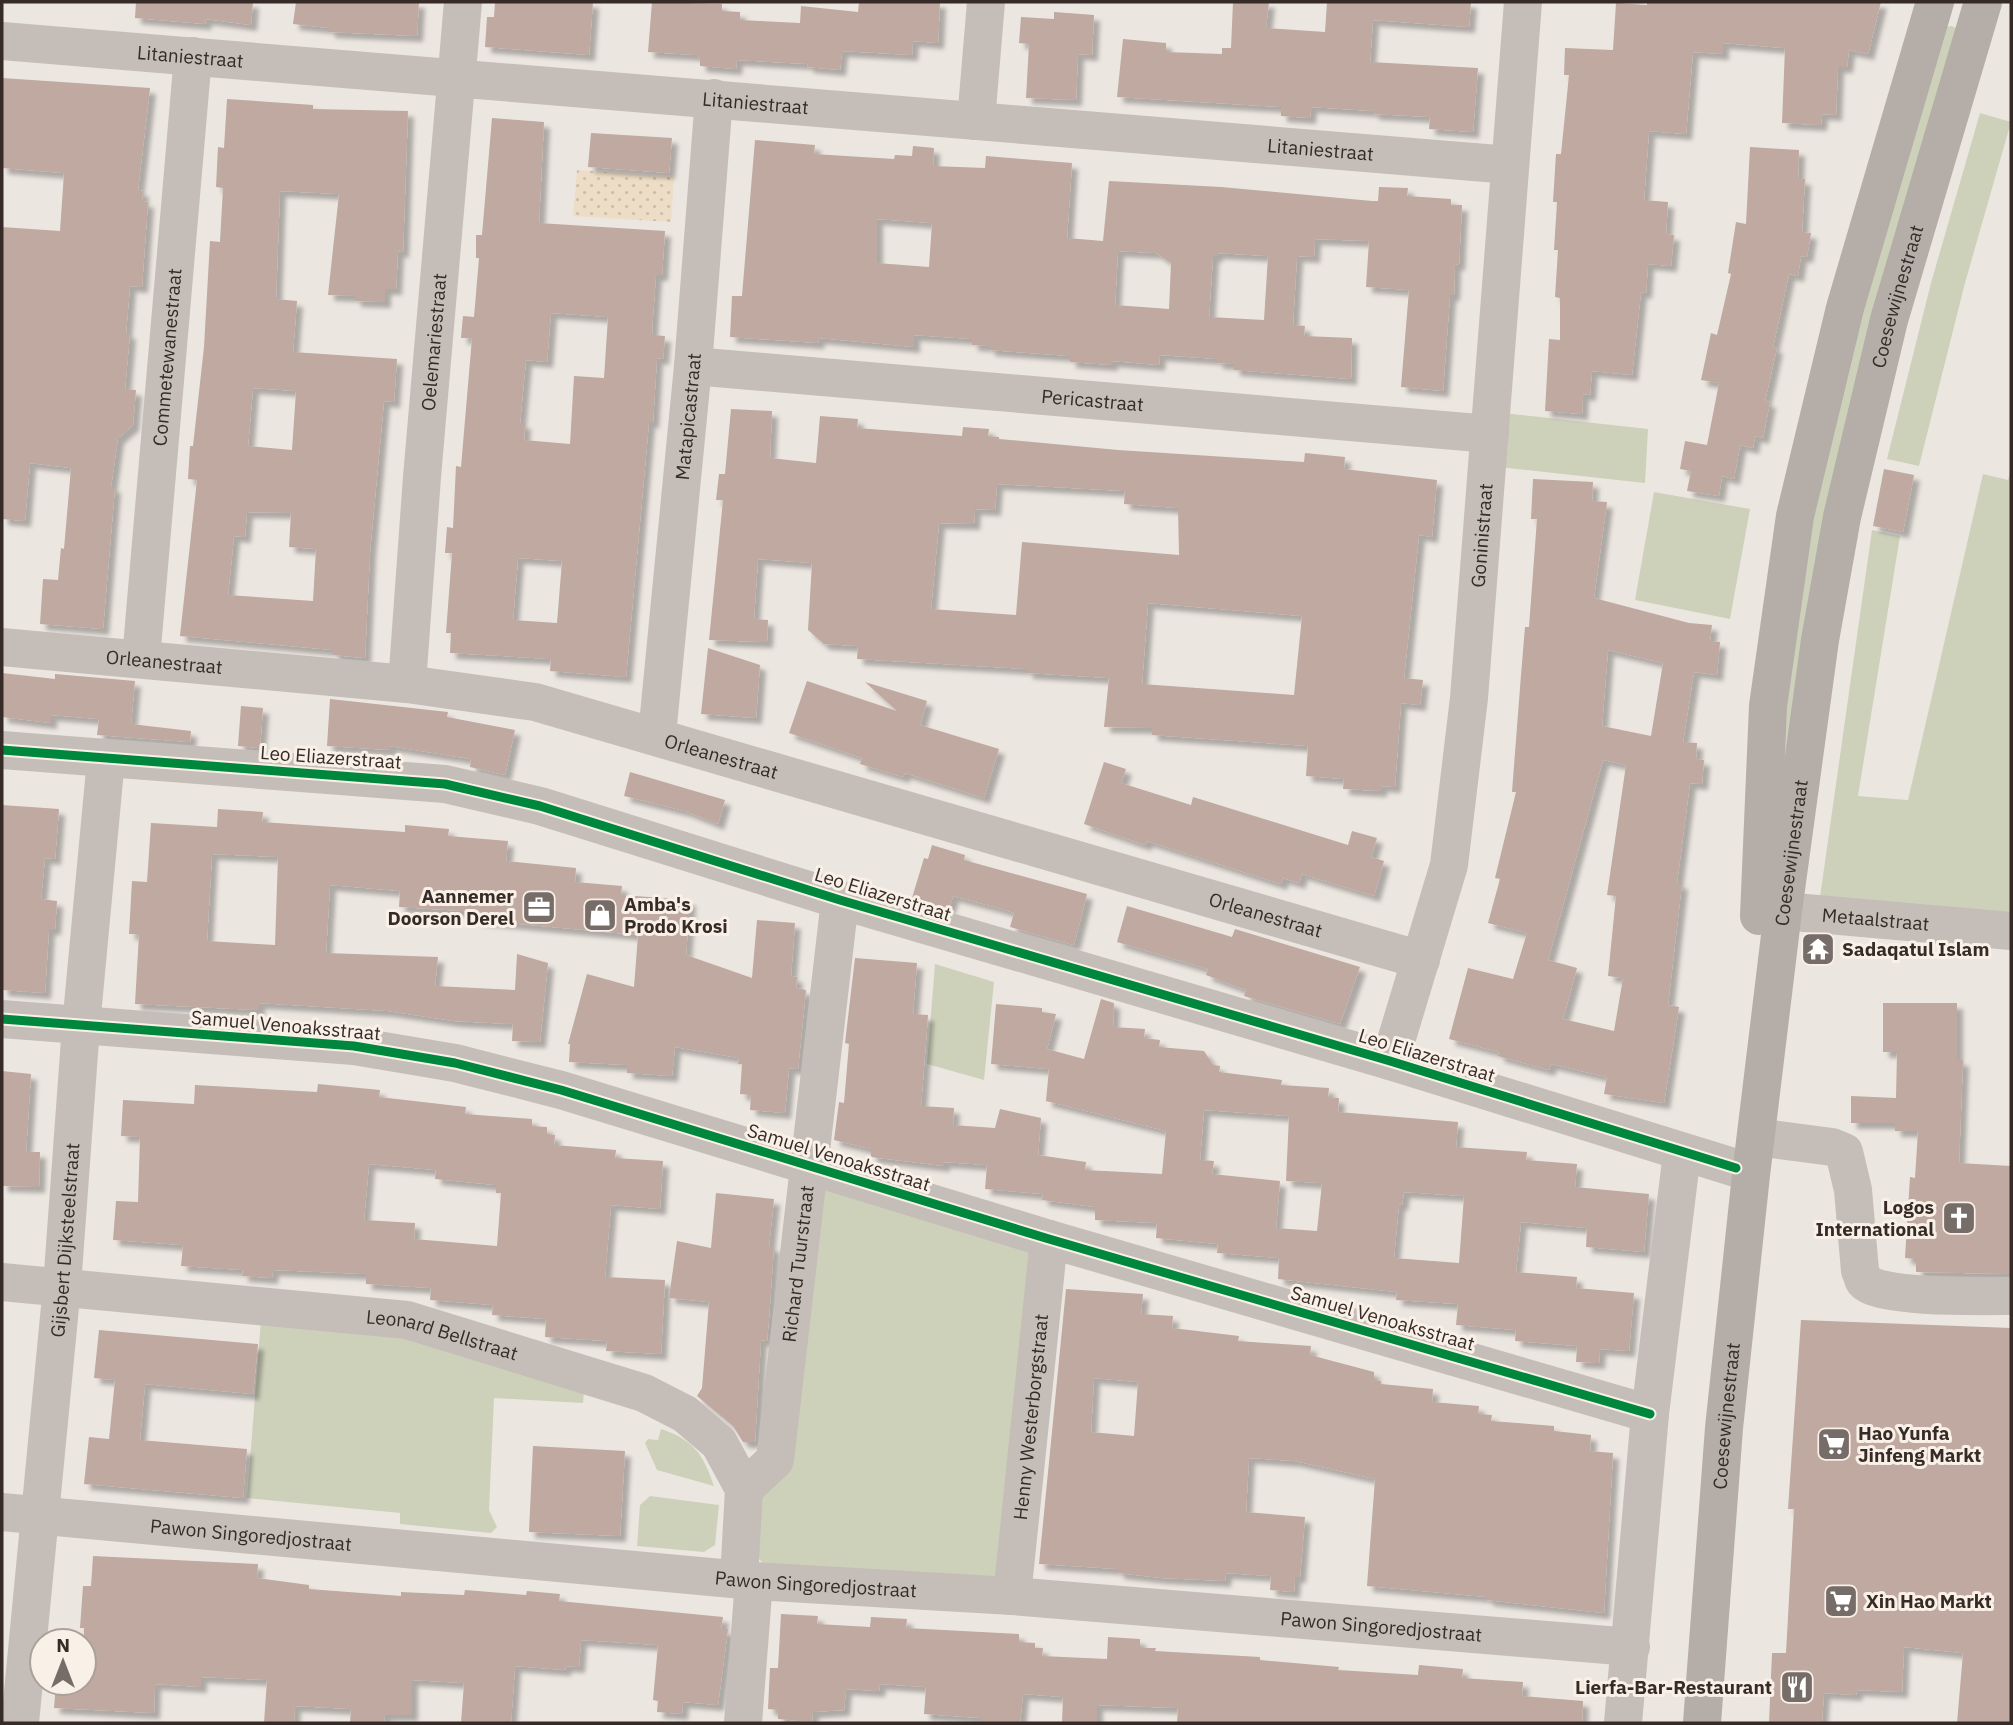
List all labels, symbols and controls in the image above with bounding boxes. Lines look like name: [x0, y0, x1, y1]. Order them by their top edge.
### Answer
street label: Litaniestraat: [136, 40, 245, 73]
street label: Litaniestraat: [701, 87, 810, 119]
street label: Litaniestraat: [1266, 133, 1375, 166]
street label: Coesewijnestraat: [1866, 222, 1928, 370]
street label: Commetewanestraat: [147, 267, 187, 447]
street label: Oelemariestraat: [416, 272, 452, 412]
street label: Matapicastraat: [670, 352, 706, 481]
street label: Pericastraat: [1040, 384, 1145, 416]
street label: Goninistraat: [1466, 482, 1498, 588]
street label: Orleanestraat: [105, 645, 224, 679]
street label: Orleanestraat: [662, 728, 781, 784]
street label: Leo Eliazerstraat: [259, 740, 403, 774]
street label: Coesewijnestraat: [1769, 778, 1813, 927]
street label: Leo Eliazerstraat: [812, 862, 954, 926]
place label: Aannemer Doorson Derel: [388, 884, 514, 930]
street label: Orleanestraat: [1206, 887, 1325, 943]
office icon: Aannemer Doorson Derel: [520, 888, 558, 926]
place label: Amba's Prodo Krosi: [624, 892, 728, 938]
shop icon: Amba's Prodo Krosi: [581, 896, 619, 934]
street label: Metaalstraat: [1821, 902, 1930, 936]
temple icon: Sadaqatul Islam: [1799, 930, 1837, 968]
place label: Sadaqatul Islam: [1842, 937, 1989, 961]
street label: Samuel Venoaksstraat: [190, 1005, 382, 1045]
street label: Leo Eliazerstraat: [1356, 1023, 1498, 1087]
street label: Samuel Venoaksstraat: [745, 1118, 933, 1196]
street label: Gijsbert Dijksteelstraat: [45, 1142, 84, 1339]
street label: Richard Tuurstraat: [777, 1184, 819, 1344]
place label: Logos International: [1816, 1195, 1934, 1241]
church icon: Logos International: [1940, 1199, 1978, 1237]
street label: Samuel Venoaksstraat: [1288, 1280, 1478, 1356]
street label: Leonard Bellstraat: [365, 1304, 521, 1365]
street label: Henny Westerborgstraat: [1008, 1313, 1053, 1521]
street label: Coesewijnestraat: [1707, 1341, 1745, 1490]
place label: Hao Yunfa Jinfeng Markt: [1858, 1421, 1981, 1467]
supermarket icon: Hao Yunfa Jinfeng Markt: [1815, 1425, 1853, 1463]
street label: Pawon Singoredjostraat: [149, 1514, 353, 1556]
street label: Pawon Singoredjostraat: [714, 1565, 917, 1602]
supermarket icon: Xin Hao Markt: [1822, 1582, 1860, 1620]
place label: Xin Hao Markt: [1866, 1589, 1992, 1613]
street label: Pawon Singoredjostraat: [1279, 1606, 1483, 1647]
north arrow: [28, 1627, 98, 1697]
text: N: [56, 1633, 70, 1657]
restaurant icon: Lierfa-Bar-Restaurant: [1778, 1668, 1816, 1706]
place label: Lierfa-Bar-Restaurant: [1575, 1675, 1772, 1699]

